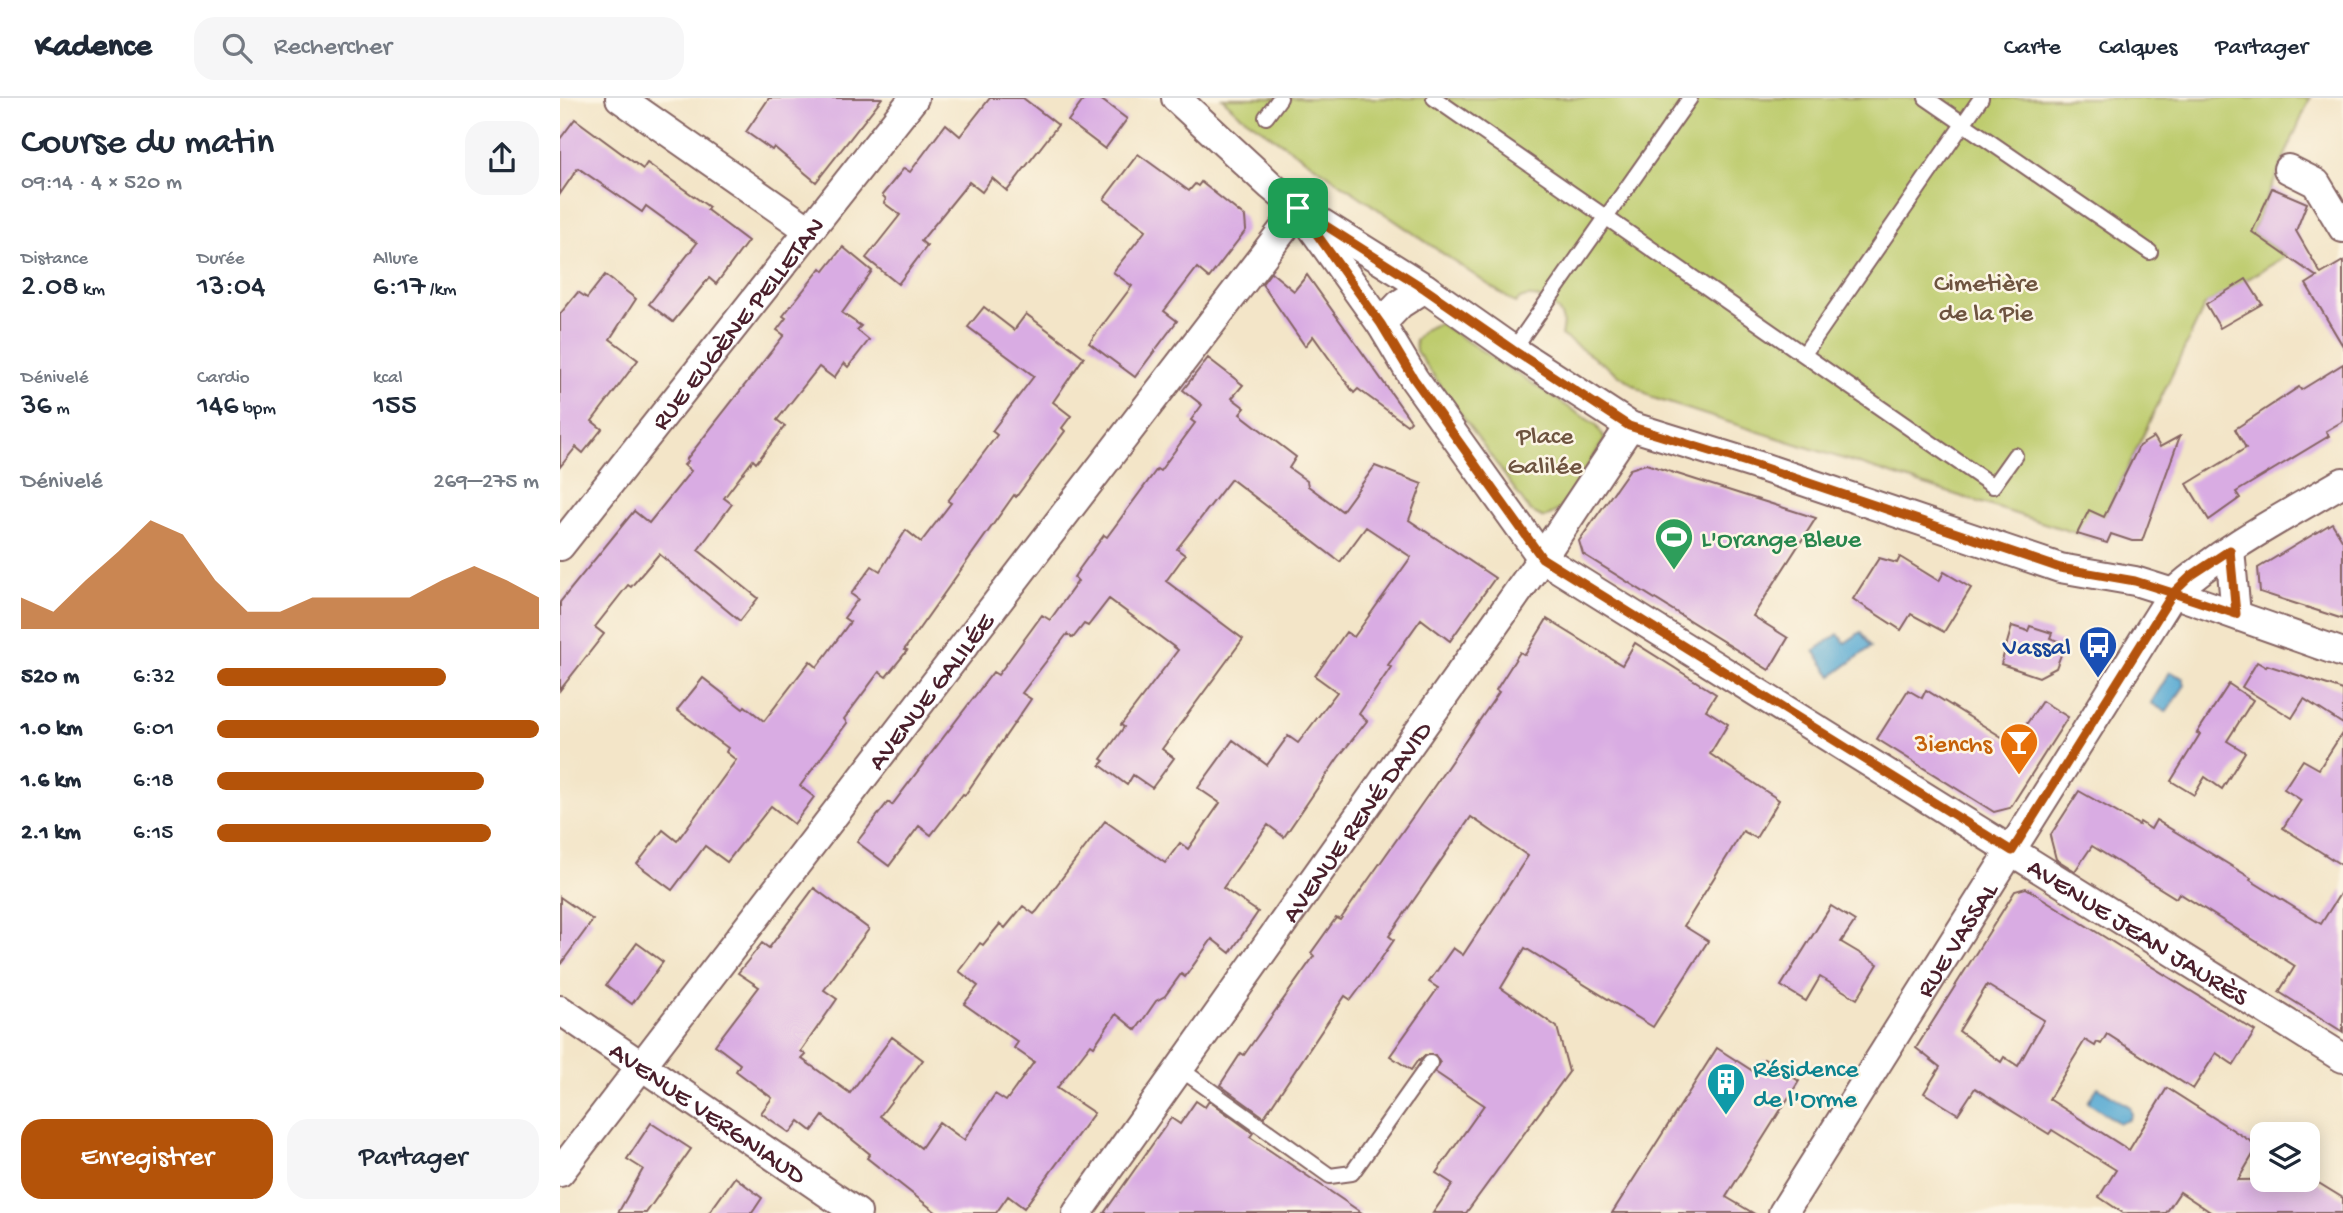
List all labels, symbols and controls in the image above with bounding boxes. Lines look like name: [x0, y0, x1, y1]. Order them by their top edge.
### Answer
search box: [194, 17, 684, 80]
text: Kadence: [35, 29, 152, 67]
icon: search: [218, 29, 256, 67]
text: Rechercher: [274, 33, 392, 64]
text: Carte: [2004, 34, 2061, 63]
text: Calques: [2099, 34, 2177, 63]
text: Partager: [2215, 34, 2308, 63]
button: share: [465, 121, 539, 195]
text: Course du matin: [21, 122, 274, 166]
text: 09:14 · 4 × 520 m: [21, 170, 182, 197]
pin: [1268, 178, 1328, 238]
icon: arrive: [1279, 189, 1317, 227]
street label: RUE EUGÈNE PELLETAN: [647, 213, 834, 438]
text: Distance: [21, 248, 88, 271]
text: Durée: [197, 248, 245, 271]
text: Allure: [373, 248, 418, 271]
park label: Cimetière de la Pie: [1934, 270, 2039, 331]
text: 2.08: [21, 271, 79, 306]
text: 13:04: [197, 271, 265, 306]
text: 6:17: [373, 271, 425, 306]
text: km: [79, 279, 105, 302]
text: /km: [425, 279, 456, 302]
text: Dénivelé: [21, 367, 89, 390]
text: Cardio: [197, 367, 250, 390]
text: kcal: [373, 367, 403, 390]
text: 36: [21, 390, 52, 425]
text: 146: [197, 390, 239, 425]
text: 155: [373, 390, 417, 425]
text: m: [52, 398, 70, 421]
text: bpm: [239, 398, 276, 421]
park label: Place Galilée: [1508, 423, 1583, 484]
text: Dénivelé: [21, 469, 103, 496]
text: 269–275 m: [433, 469, 539, 496]
sports icon: L'Orange Bleue: [1653, 516, 1695, 571]
place label: L'Orange Bleue: [1701, 526, 1862, 557]
street label: AVENUE GALILÉE: [863, 608, 1004, 778]
bus stop icon: Vassal: [2077, 624, 2119, 679]
place label: Vassal: [2002, 634, 2071, 665]
text: 520 m: [21, 664, 79, 691]
text: 6:32: [133, 664, 175, 691]
text: 1.0 km: [21, 716, 83, 743]
text: 6:01: [133, 716, 174, 743]
street label: AVENUE RENÉ DAVID: [1277, 717, 1441, 930]
bar icon: 3ienchs: [1998, 721, 2040, 776]
place label: 3ienchs: [1914, 731, 1993, 762]
text: 1.6 km: [21, 768, 81, 795]
text: 6:18: [133, 768, 174, 795]
text: 2.1 km: [21, 820, 81, 847]
text: 6:15: [133, 820, 173, 847]
street label: AVENUE JEAN JAURÈS: [2020, 854, 2254, 1016]
street label: RUE VASSAL: [1912, 877, 2008, 1004]
street label: AVENUE VERGNIAUD: [602, 1037, 810, 1193]
place label: Résidence de l'Orme: [1753, 1056, 1859, 1117]
building icon: Résidence de l'Orme: [1705, 1061, 1747, 1116]
button: Enregistrer: [21, 1119, 273, 1199]
button: Partager: [287, 1119, 539, 1199]
map controls: [2250, 1122, 2320, 1192]
button: layers: [2250, 1122, 2320, 1192]

